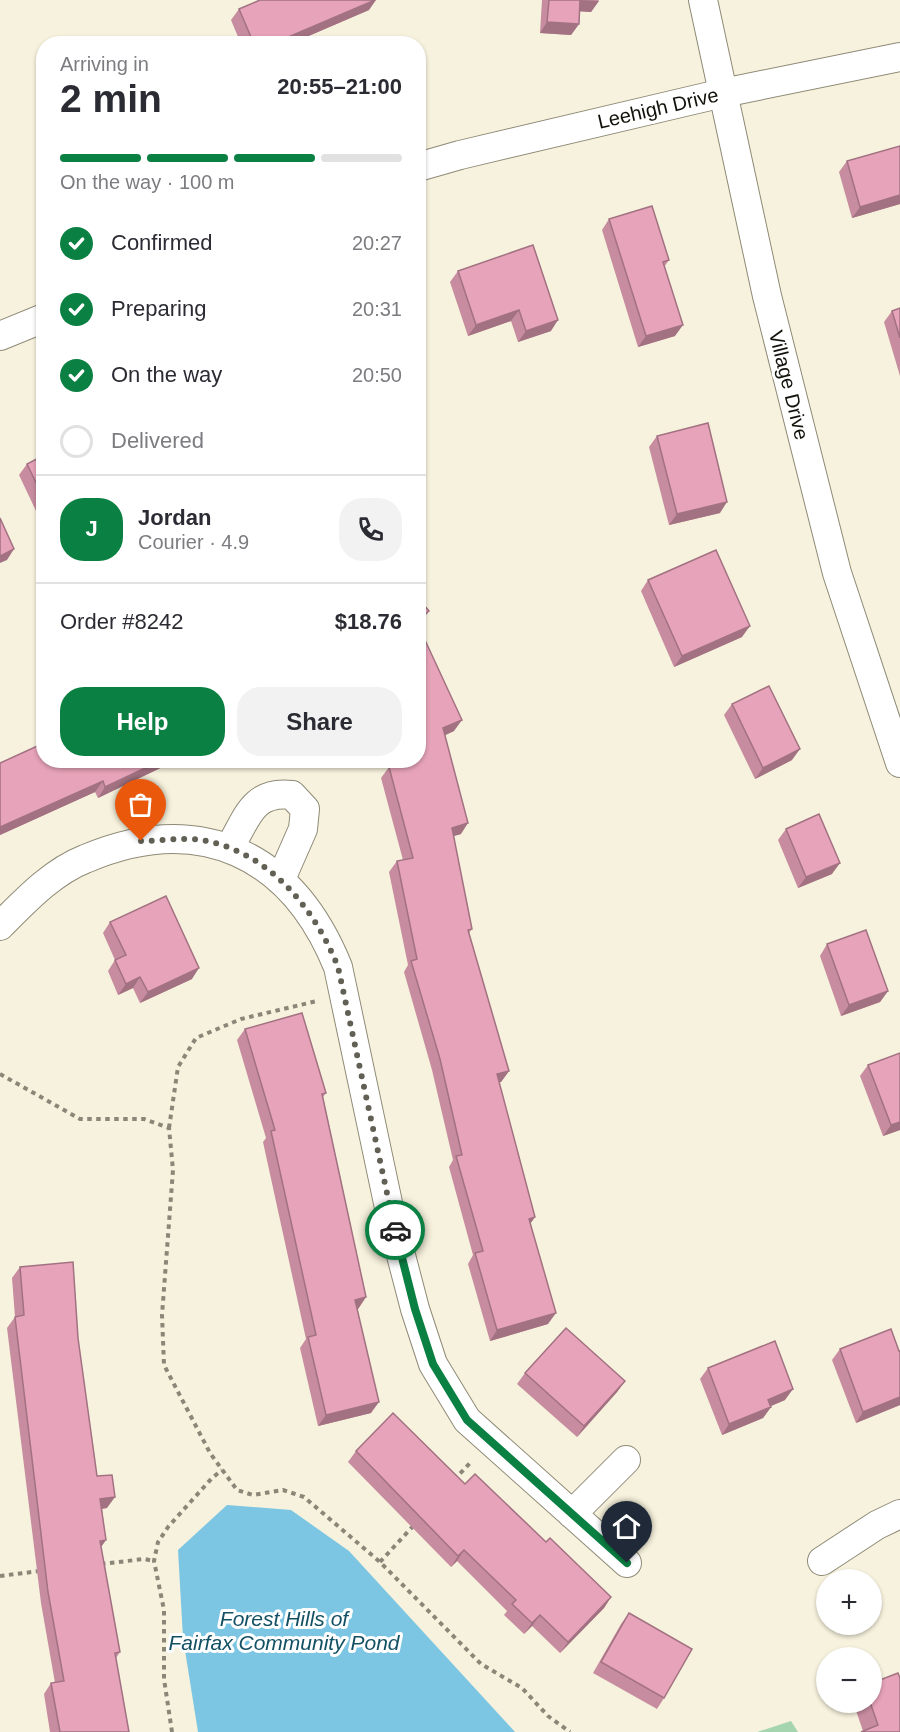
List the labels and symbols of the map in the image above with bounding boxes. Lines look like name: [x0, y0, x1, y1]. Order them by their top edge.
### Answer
street label: Leehigh Drive: [595, 83, 721, 133]
street label: Village Drive: [765, 328, 813, 442]
pin: [115, 779, 166, 841]
courier: [365, 1200, 425, 1260]
pin: [601, 1501, 652, 1563]
water label: Forest Hills of Fairfax Community Pond: [168, 1607, 401, 1654]

